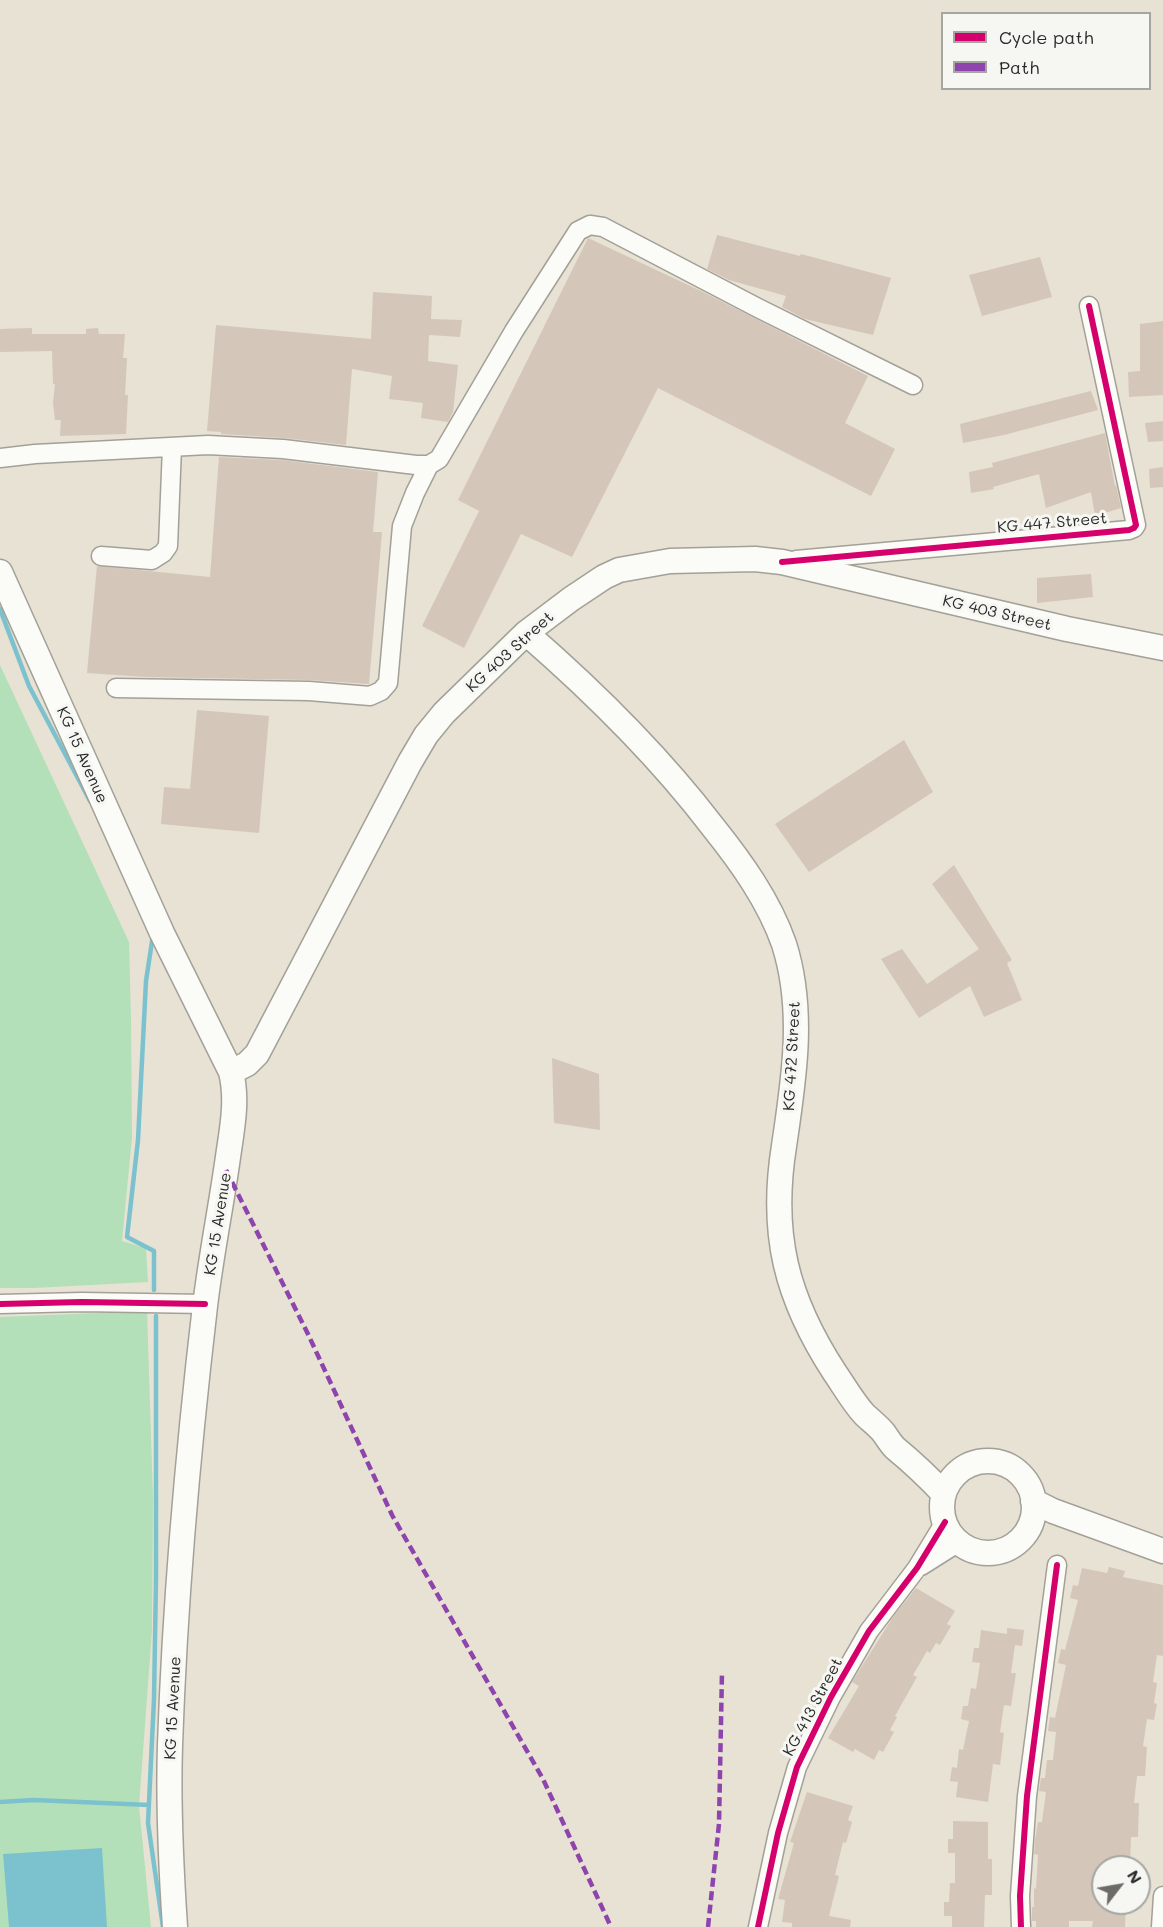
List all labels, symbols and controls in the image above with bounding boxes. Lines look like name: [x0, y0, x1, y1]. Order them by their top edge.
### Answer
legend: [941, 12, 1151, 90]
text: Cycle path: [999, 25, 1094, 49]
text: Path: [999, 55, 1039, 79]
street label: KG 447 Street: [996, 509, 1108, 537]
street label: KG 403 Street: [941, 591, 1053, 635]
street label: KG 403 Street: [462, 608, 558, 696]
street label: KG 15 Avenue: [52, 704, 112, 806]
street label: KG 472 Street: [780, 1001, 804, 1111]
street label: KG 15 Avenue: [200, 1171, 236, 1277]
street label: KG 413 Street: [779, 1655, 847, 1759]
street label: KG 15 Avenue: [161, 1656, 185, 1760]
north arrow: [1091, 1855, 1151, 1915]
text: N: [1123, 1866, 1147, 1887]

